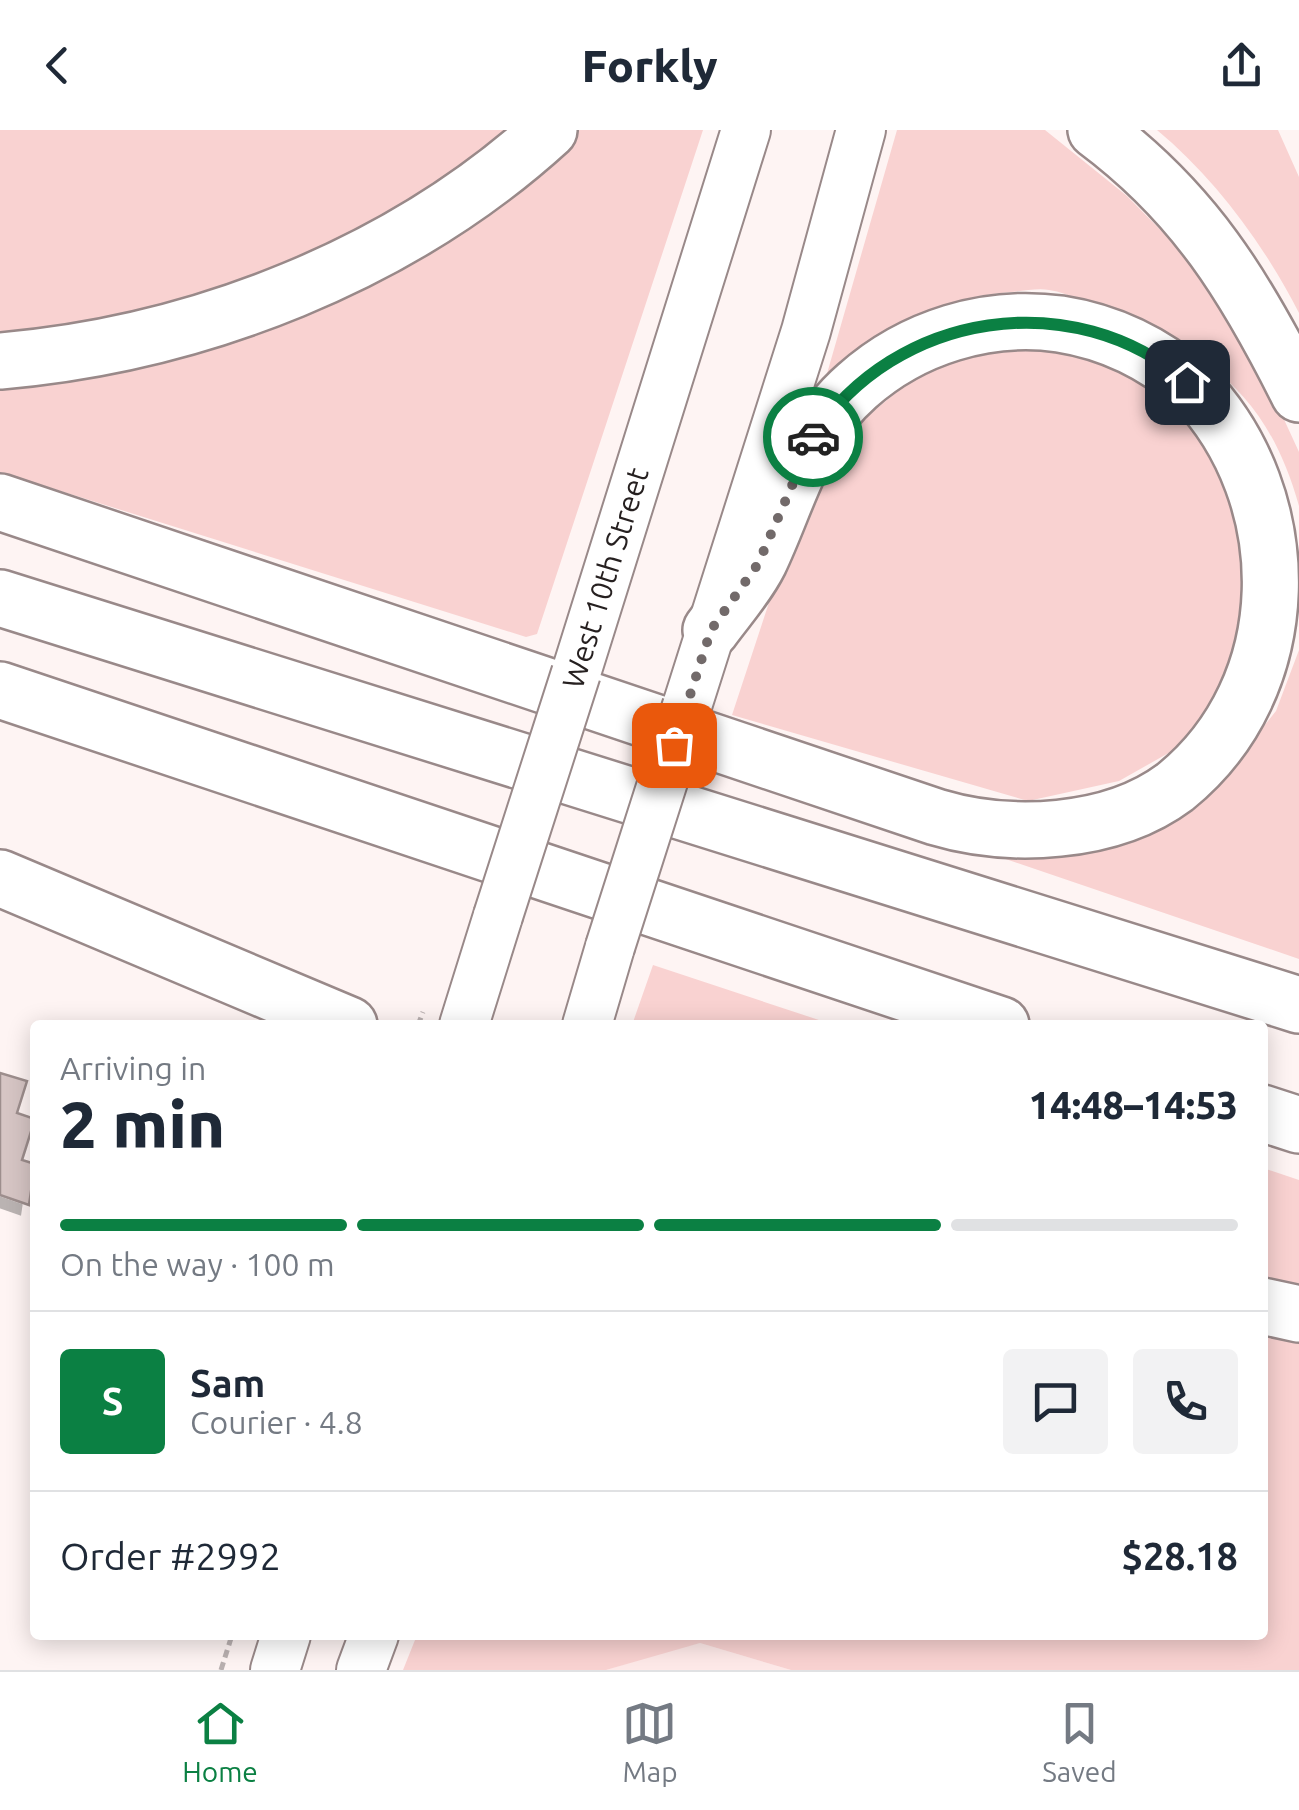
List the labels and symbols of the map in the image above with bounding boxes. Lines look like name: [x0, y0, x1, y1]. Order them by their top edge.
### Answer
pin: [1145, 340, 1230, 425]
courier: [763, 387, 863, 487]
street label: West 10th Street: [555, 463, 655, 692]
pin: [632, 703, 717, 788]

